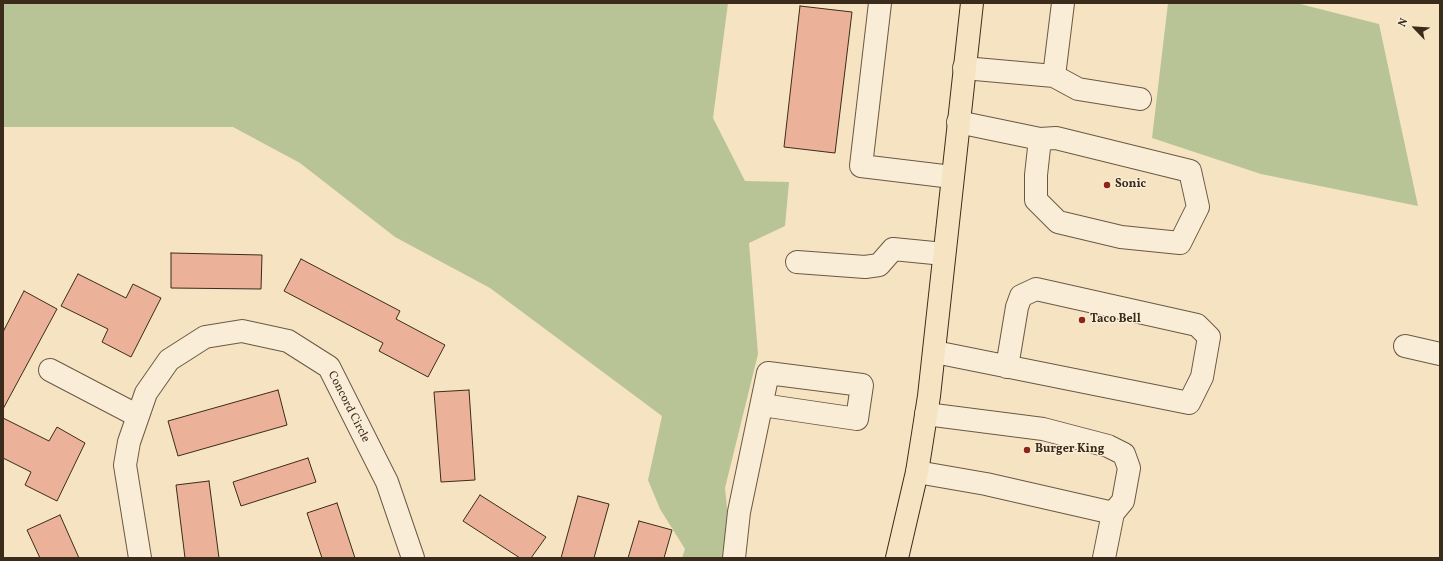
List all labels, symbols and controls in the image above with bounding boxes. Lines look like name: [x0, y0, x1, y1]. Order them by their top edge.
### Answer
north arrow: [1395, 8, 1435, 48]
text: N: [1395, 16, 1412, 30]
place label: Sonic: [1115, 178, 1146, 192]
marker: Sonic: [1102, 180, 1112, 190]
place label: Taco Bell: [1090, 313, 1141, 327]
marker: Taco Bell: [1077, 315, 1087, 325]
street label: Concord Circle: [324, 369, 372, 445]
place label: Burger King: [1035, 443, 1104, 457]
marker: Burger King: [1022, 445, 1032, 455]

